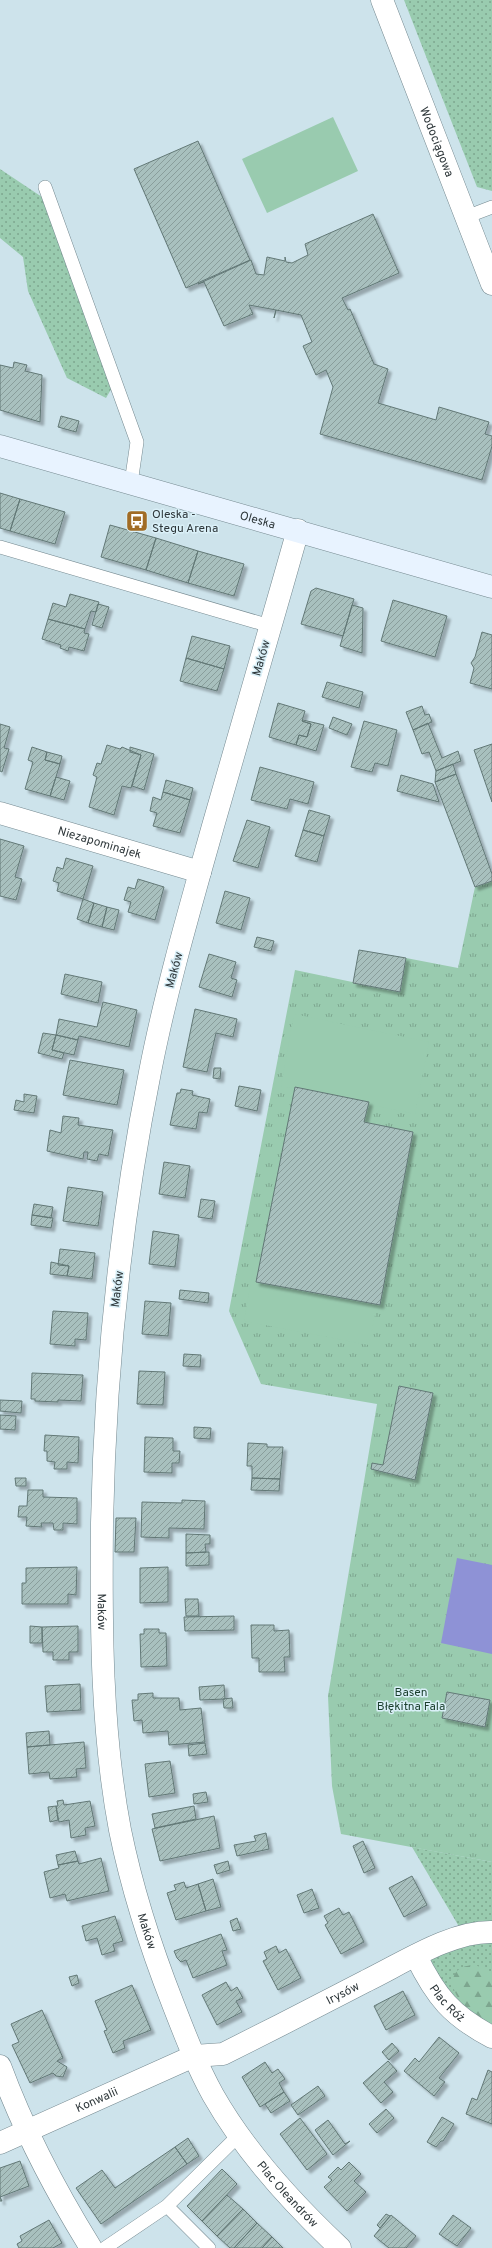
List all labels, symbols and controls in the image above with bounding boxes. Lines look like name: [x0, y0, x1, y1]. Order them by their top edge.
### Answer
street label: Wodociągowa: [415, 105, 457, 179]
place label: Oleska - Stegu Arena: [152, 507, 218, 537]
bus stop icon: Oleska - Stegu Arena: [124, 508, 150, 534]
street label: Oleska: [238, 508, 277, 533]
street label: Maków: [249, 638, 275, 678]
street label: Niezapominajek: [56, 823, 143, 863]
street label: Maków: [162, 950, 188, 990]
street label: Maków: [108, 1269, 128, 1308]
street label: Maków: [93, 1593, 109, 1631]
park label: Basen Błękitna Fala: [377, 1685, 445, 1715]
street label: Maków: [133, 1912, 159, 1952]
street label: Irysów: [324, 1979, 363, 2009]
street label: Plac Róż: [425, 1982, 468, 2027]
street label: Konwalii: [73, 2084, 121, 2117]
street label: Plac Oleandrów: [253, 2158, 321, 2232]

